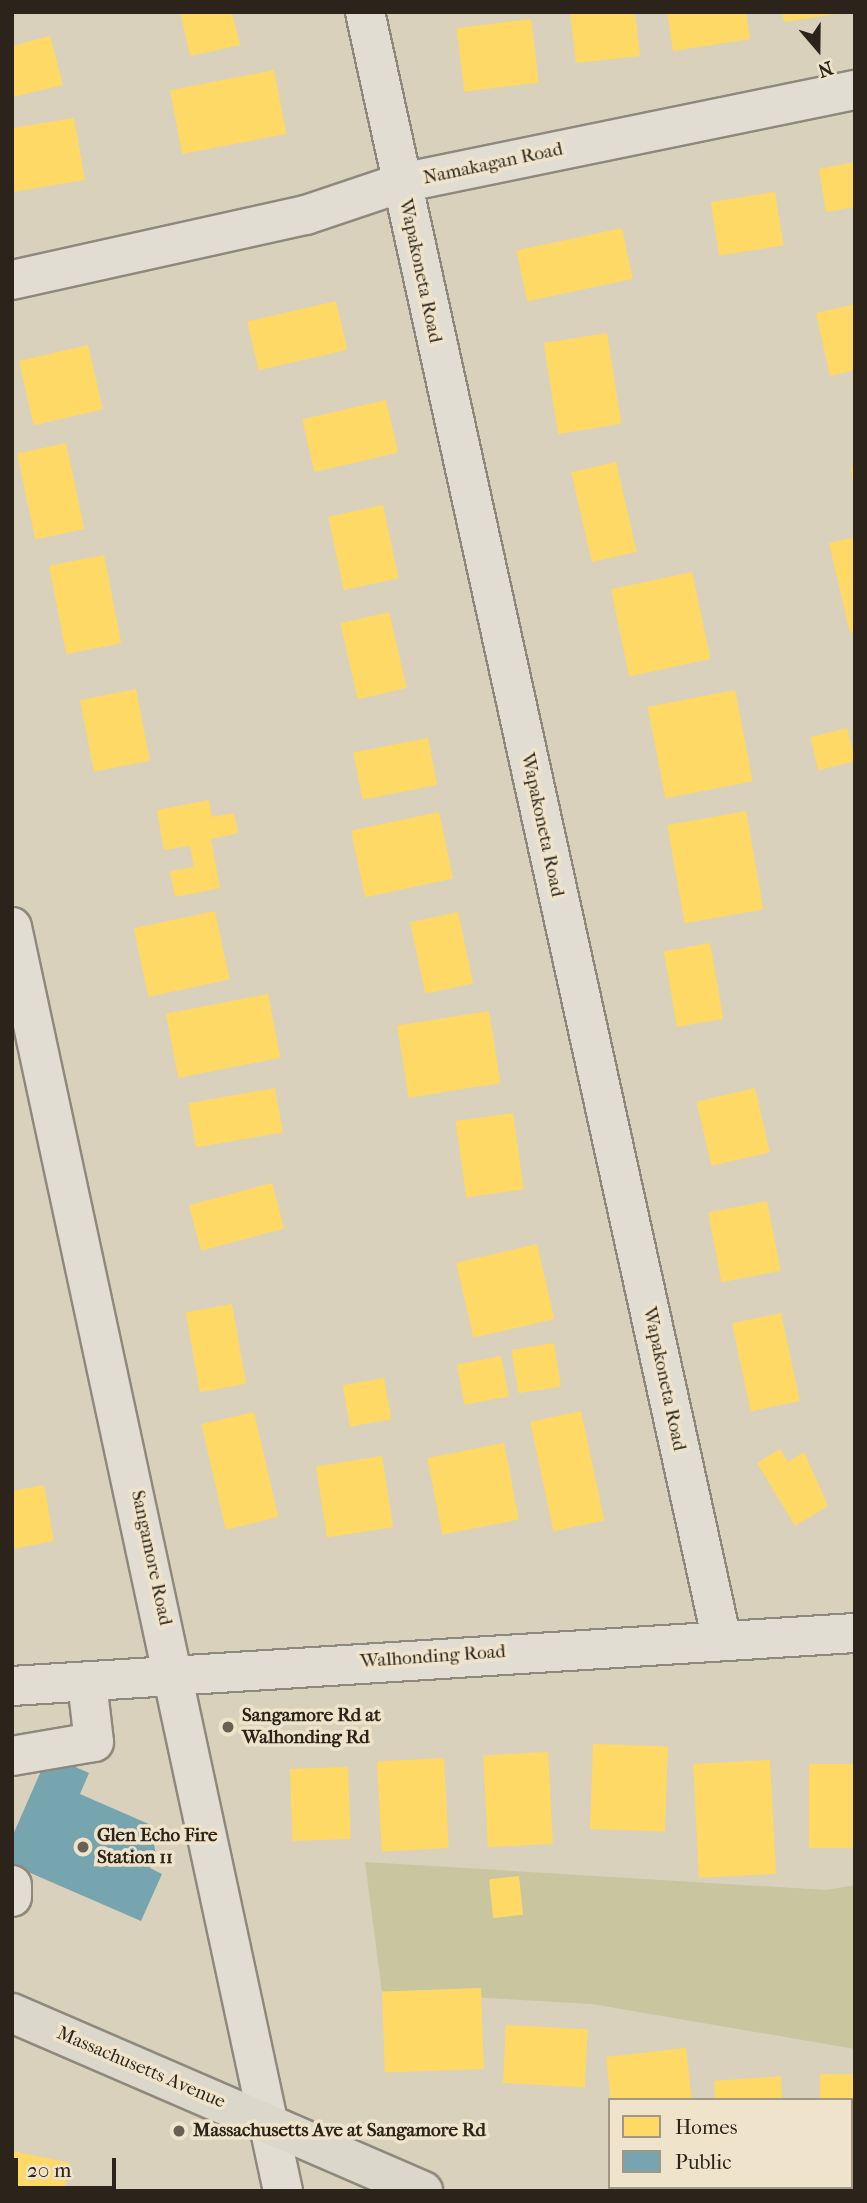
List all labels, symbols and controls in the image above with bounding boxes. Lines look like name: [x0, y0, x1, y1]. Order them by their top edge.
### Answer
north arrow: [783, 14, 853, 84]
text: N: [815, 56, 836, 82]
street label: Namakagan Road: [421, 138, 565, 190]
street label: Wapakoneta Road: [394, 197, 446, 345]
street label: Wapakoneta Road: [516, 751, 568, 899]
street label: Wapakoneta Road: [638, 1305, 690, 1453]
street label: Sangamore Road: [126, 1488, 176, 1628]
street label: Walhonding Road: [359, 1641, 507, 1673]
place label: Sangamore Rd at Walhonding Rd: [242, 1705, 381, 1749]
marker: Sangamore Rd at Walhonding Rd: [220, 1719, 236, 1735]
place label: Glen Echo Fire Station 11: [97, 1825, 217, 1869]
marker: Glen Echo Fire Station 11: [75, 1839, 91, 1855]
street label: Massachusetts Avenue: [53, 2022, 229, 2114]
legend: [608, 2098, 853, 2189]
text: Homes: [675, 2115, 737, 2139]
place label: Massachusetts Ave at Sangamore Rd: [193, 2120, 486, 2142]
marker: Massachusetts Ave at Sangamore Rd: [171, 2123, 187, 2139]
scale bar: [18, 2144, 119, 2188]
text: Public: [675, 2150, 731, 2174]
text: 20 m: [27, 2158, 71, 2182]

